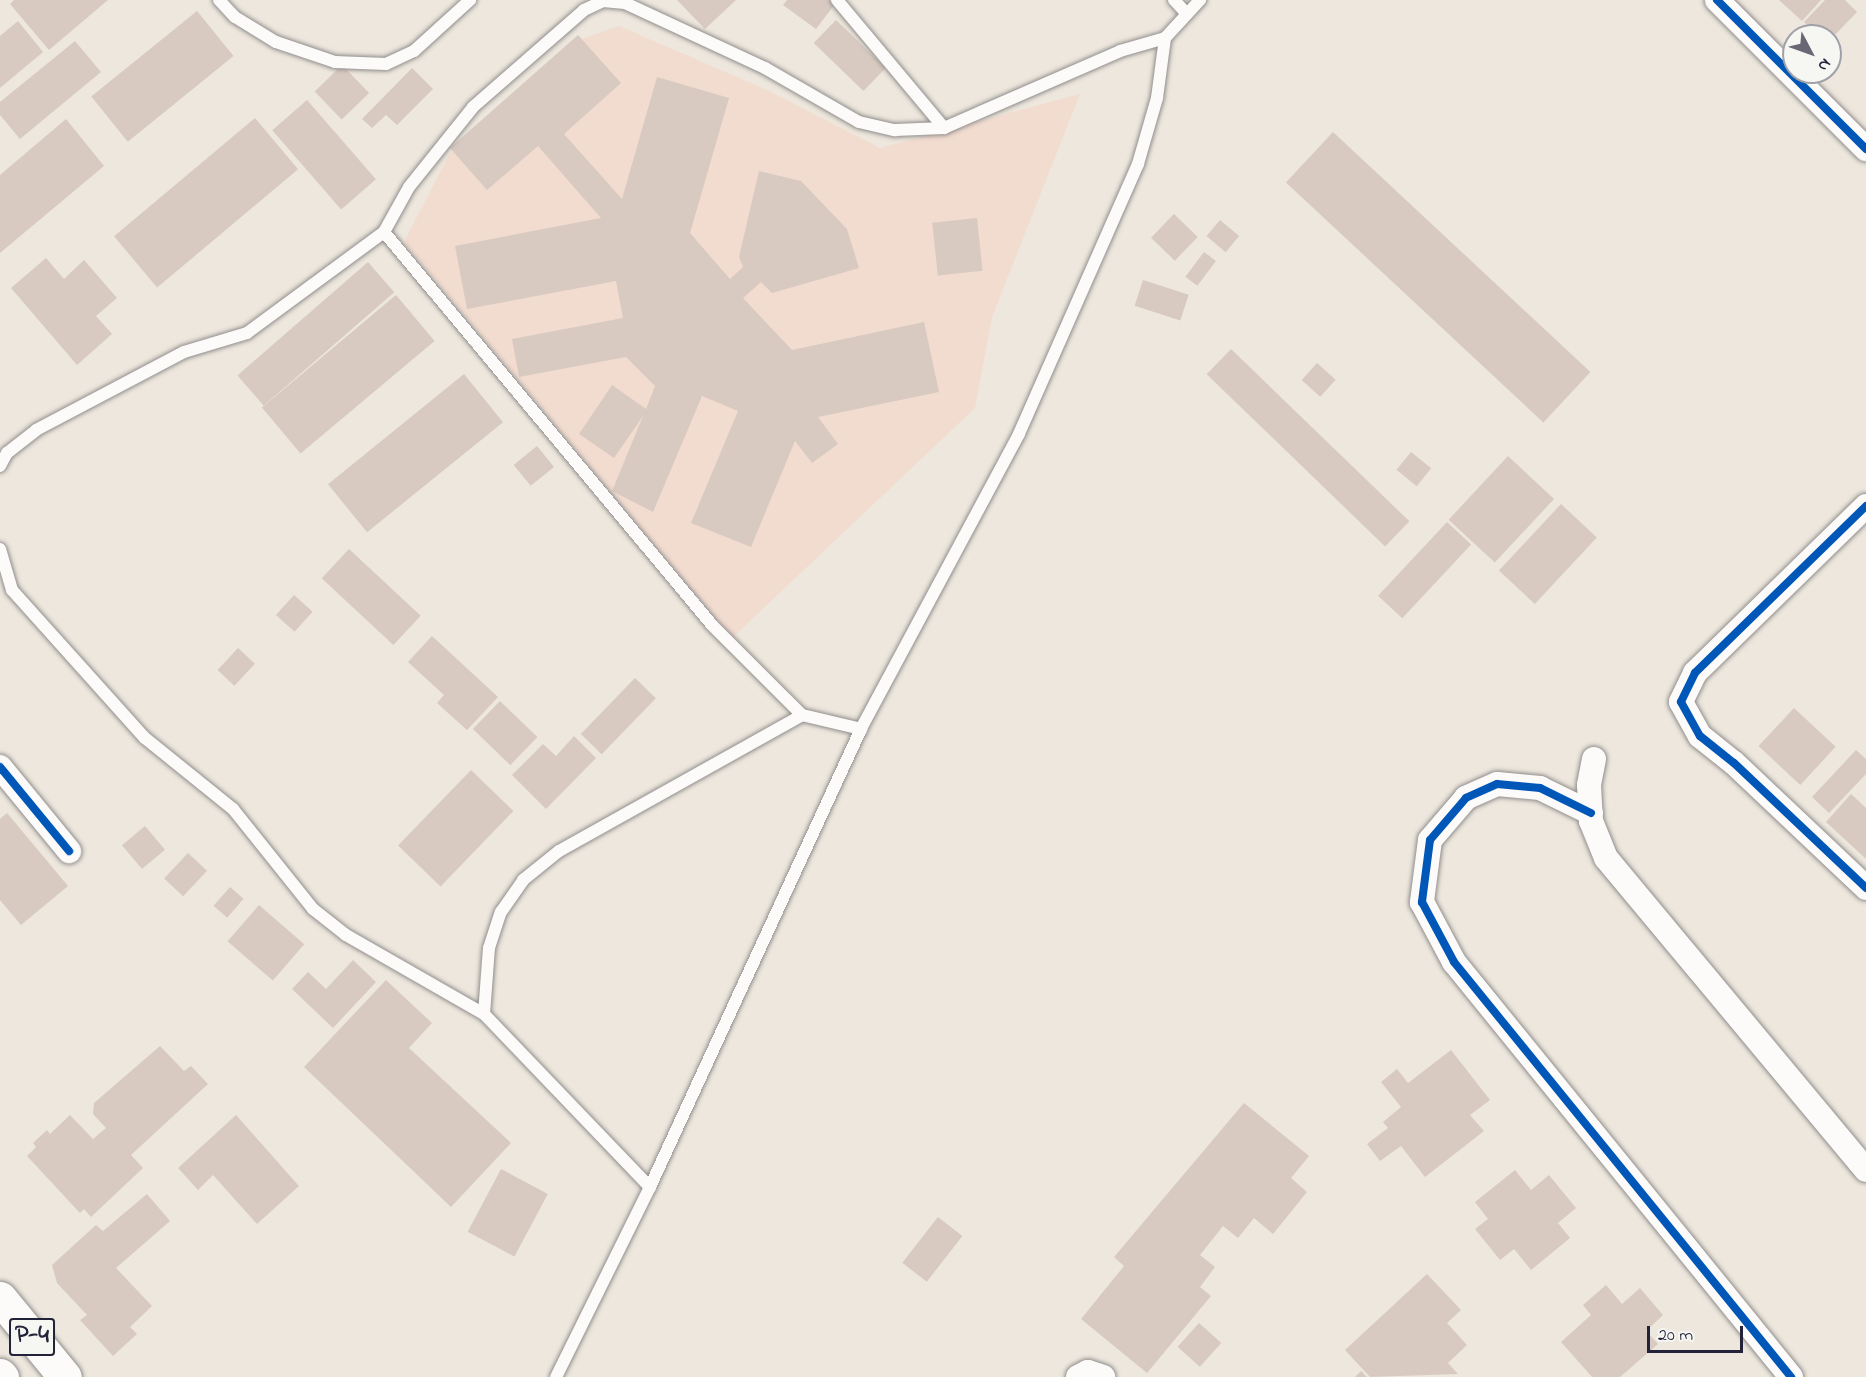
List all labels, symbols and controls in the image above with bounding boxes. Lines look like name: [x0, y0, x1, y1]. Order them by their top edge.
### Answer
north arrow: [1782, 24, 1842, 84]
text: N: [1811, 53, 1837, 76]
road number: P-4: [8, 1314, 56, 1360]
scale bar: [1650, 1314, 1746, 1352]
text: 20 m: [1658, 1323, 1693, 1349]

